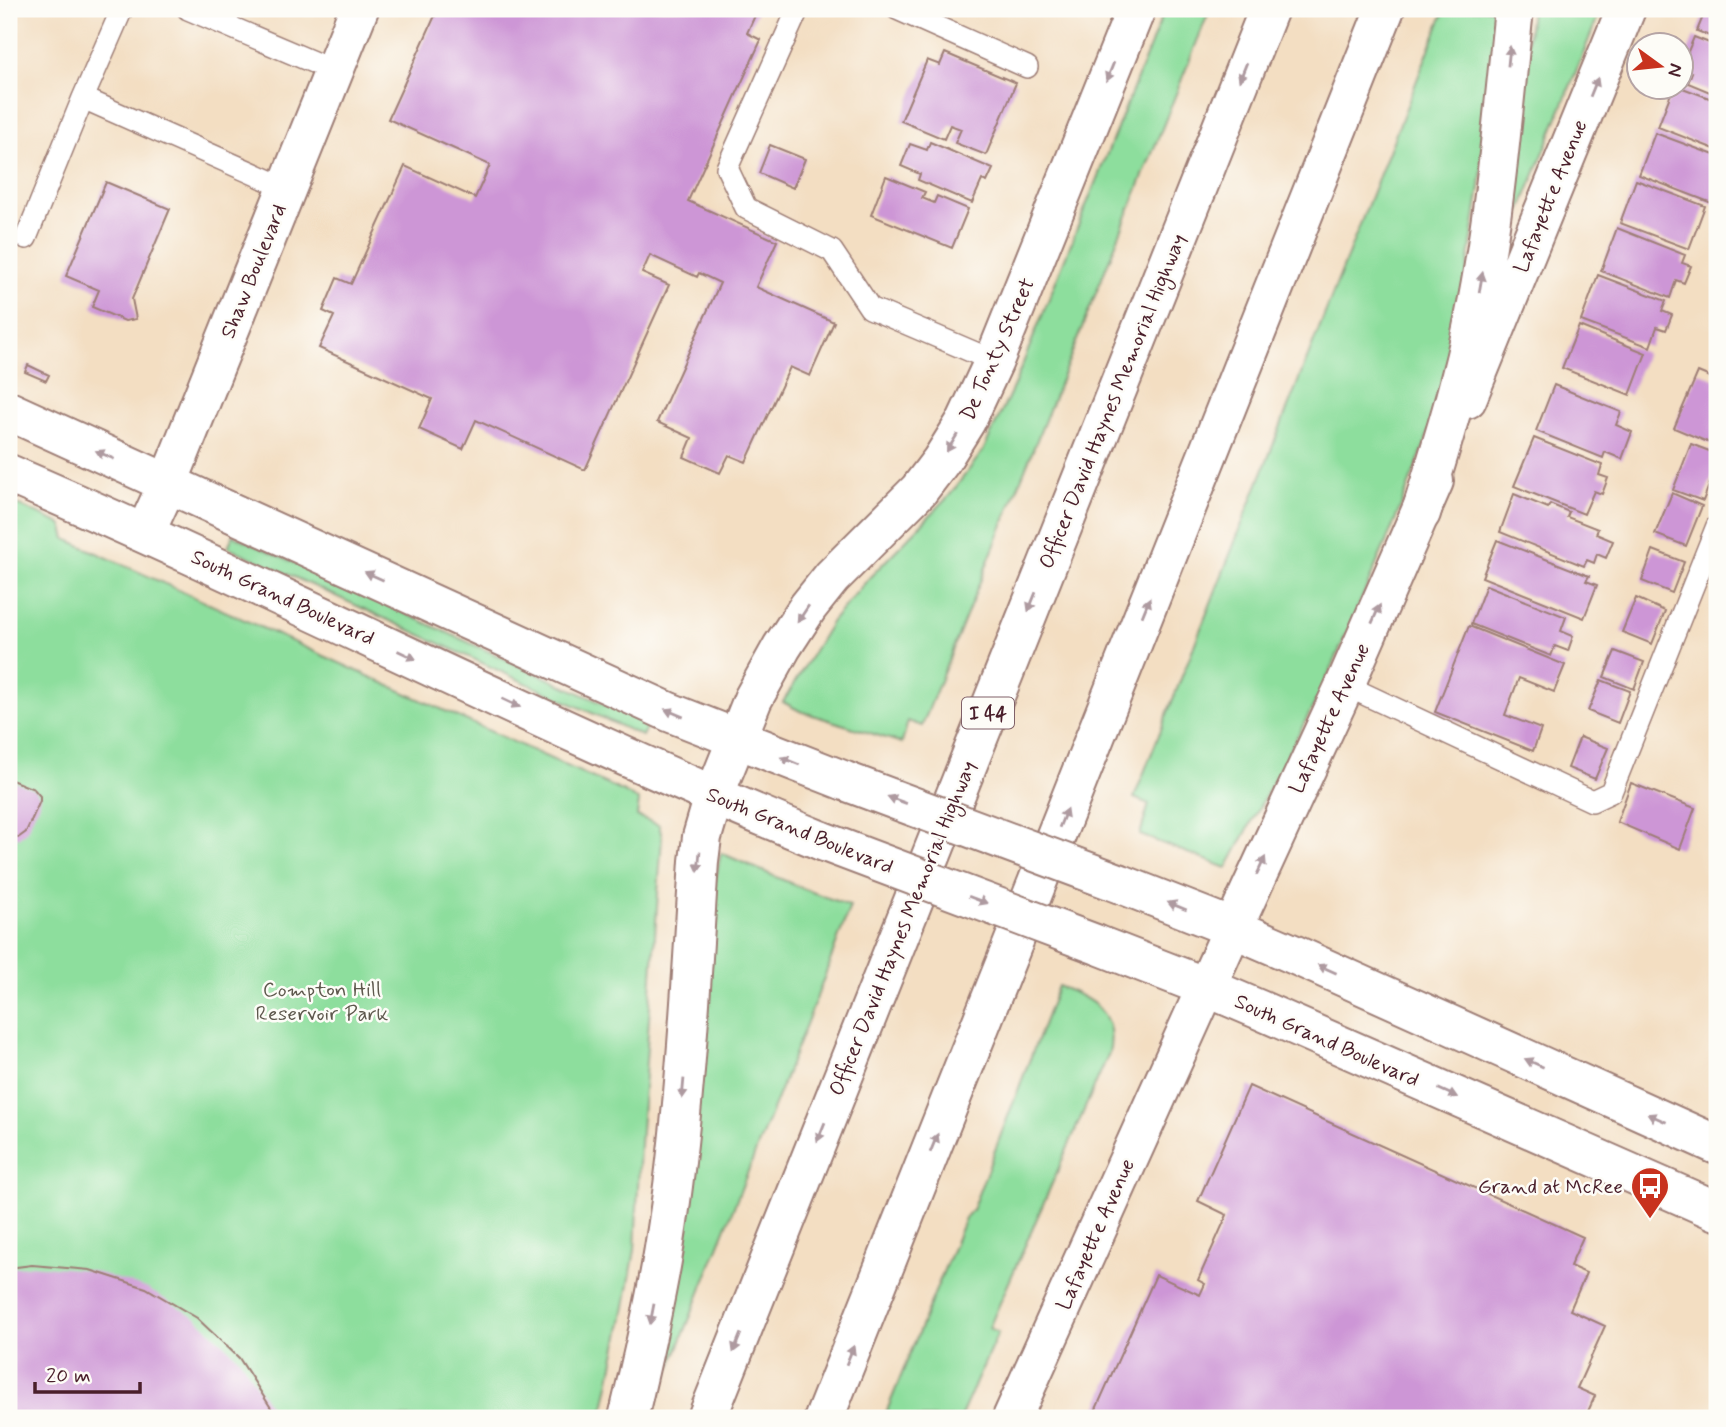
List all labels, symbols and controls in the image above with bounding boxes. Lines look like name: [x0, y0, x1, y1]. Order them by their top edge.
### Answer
north arrow: [1624, 32, 1694, 102]
one-way arrow: [1504, 45, 1515, 67]
text: N: [1661, 61, 1689, 79]
one-way arrow: [1105, 62, 1116, 83]
one-way arrow: [1238, 62, 1249, 83]
one-way arrow: [1588, 77, 1600, 97]
street label: Lafayette Avenue: [1507, 116, 1594, 277]
street label: Shaw Boulevard: [214, 200, 294, 343]
street label: Officer David Haynes Memorial Highway: [1033, 230, 1194, 573]
one-way arrow: [1476, 271, 1487, 293]
street label: De Tonty Street: [954, 273, 1042, 425]
one-way arrow: [945, 433, 958, 453]
one-way arrow: [95, 449, 116, 460]
street label: South Grand Boulevard: [186, 543, 379, 653]
one-way arrow: [364, 570, 384, 582]
one-way arrow: [1026, 592, 1038, 612]
one-way arrow: [1141, 596, 1152, 617]
one-way arrow: [1371, 604, 1382, 625]
one-way arrow: [797, 605, 810, 624]
street label: Lafayette Avenue: [1283, 639, 1377, 798]
one-way arrow: [397, 650, 417, 661]
one-way arrow: [500, 698, 521, 709]
road number: I 44: [962, 698, 1014, 728]
one-way arrow: [663, 707, 684, 718]
one-way arrow: [780, 755, 801, 766]
street label: Officer David Haynes Memorial Highway: [823, 757, 984, 1100]
street label: South Grand Boulevard: [702, 781, 897, 881]
one-way arrow: [886, 795, 907, 806]
one-way arrow: [1057, 807, 1068, 828]
one-way arrow: [694, 851, 705, 873]
one-way arrow: [1256, 856, 1267, 876]
one-way arrow: [967, 894, 988, 905]
one-way arrow: [1167, 900, 1188, 911]
one-way arrow: [1316, 963, 1337, 974]
park label: Compton Hill Reservoir Park: [256, 976, 389, 1028]
street label: South Grand Boulevard: [1230, 988, 1423, 1094]
one-way arrow: [1524, 1057, 1544, 1069]
one-way arrow: [677, 1078, 688, 1100]
one-way arrow: [1438, 1088, 1459, 1099]
one-way arrow: [1646, 1112, 1667, 1123]
one-way arrow: [815, 1122, 826, 1143]
one-way arrow: [928, 1133, 939, 1154]
street label: Lafayette Avenue: [1050, 1154, 1142, 1314]
bus stop icon: Grand at McRee: [1629, 1165, 1671, 1220]
place label: Grand at McRee: [1478, 1173, 1623, 1201]
one-way arrow: [646, 1303, 657, 1325]
one-way arrow: [731, 1333, 742, 1354]
one-way arrow: [844, 1344, 855, 1365]
scale bar: [35, 1350, 140, 1394]
text: 20 m: [46, 1362, 91, 1390]

